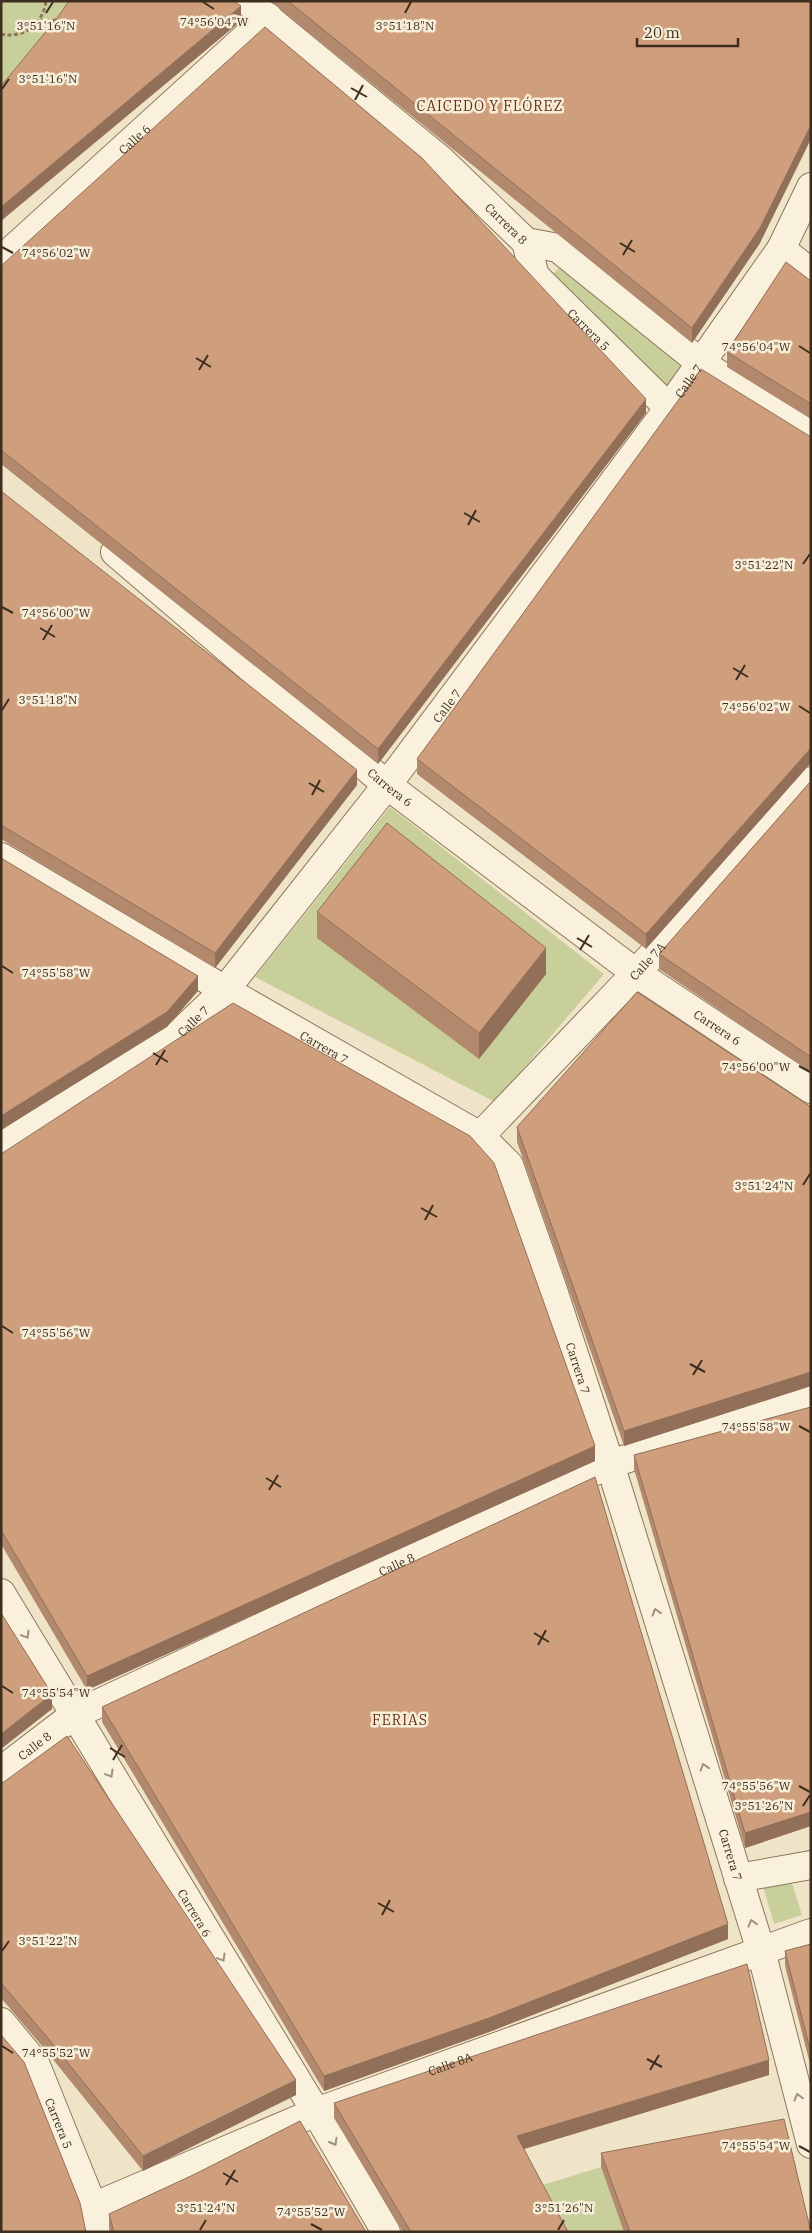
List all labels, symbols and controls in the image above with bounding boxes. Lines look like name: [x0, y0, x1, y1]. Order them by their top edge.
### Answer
text: 74°56'04"W: [180, 14, 249, 29]
scale bar: [637, 15, 738, 47]
text: 3°51'16"N: [17, 18, 75, 33]
text: 3°51'18"N: [376, 18, 434, 33]
text: 20 m: [644, 23, 680, 42]
text: 3°51'16"N: [19, 71, 77, 86]
district label: CAICEDO Y FLÓREZ: [417, 96, 564, 115]
street label: Calle 6: [115, 121, 153, 157]
street label: Carrera 8: [482, 199, 531, 247]
text: 74°56'02"W: [22, 245, 91, 260]
street label: Carrera 5: [565, 305, 613, 353]
text: 74°56'04"W: [722, 339, 791, 354]
street label: Calle 7: [671, 361, 705, 400]
text: 3°51'22"N: [735, 557, 793, 572]
text: 74°56'00"W: [22, 605, 91, 620]
street label: Calle 7: [429, 686, 464, 725]
text: 3°51'18"N: [19, 692, 77, 707]
text: 74°56'02"W: [722, 699, 791, 714]
street label: Carrera 6: [365, 764, 416, 809]
street label: Calle 7A: [626, 938, 669, 983]
text: 74°55'58"W: [22, 965, 91, 980]
street label: Calle 7: [174, 1002, 212, 1039]
street label: Carrera 6: [691, 1006, 744, 1048]
street label: Carrera 7: [298, 1027, 351, 1067]
text: 74°56'00"W: [722, 1059, 791, 1074]
text: 3°51'24"N: [735, 1178, 793, 1193]
text: 74°55'56"W: [22, 1325, 91, 1340]
street label: Carrera 7: [563, 1340, 594, 1396]
text: 74°55'58"W: [722, 1419, 791, 1434]
street label: Calle 8: [376, 1549, 417, 1579]
one-way arrow: [651, 1609, 661, 1617]
one-way arrow: [20, 1630, 30, 1639]
text: 74°55'54"W: [22, 1685, 91, 1700]
district label: FERIAS: [372, 1711, 428, 1729]
street label: Calle 8: [15, 1728, 54, 1763]
one-way arrow: [699, 1764, 709, 1772]
one-way arrow: [104, 1769, 114, 1778]
text: 74°55'56"W: [722, 1778, 791, 1793]
text: 3°51'26"N: [735, 1798, 793, 1813]
street label: Carrera 7: [716, 1827, 746, 1882]
street label: Carrera 6: [175, 1886, 215, 1939]
one-way arrow: [747, 1919, 757, 1927]
text: 3°51'22"N: [19, 1933, 77, 1948]
one-way arrow: [216, 1953, 226, 1962]
text: 74°55'52"W: [22, 2045, 91, 2060]
street label: Calle 8A: [426, 2048, 475, 2078]
one-way arrow: [794, 2093, 804, 2101]
street label: Carrera 5: [42, 2096, 76, 2151]
one-way arrow: [327, 2136, 337, 2145]
text: 74°55'54"W: [722, 2138, 791, 2153]
text: 3°51'24"N: [177, 2200, 235, 2215]
text: 3°51'26"N: [535, 2200, 593, 2215]
text: 74°55'52"W: [277, 2204, 346, 2219]

